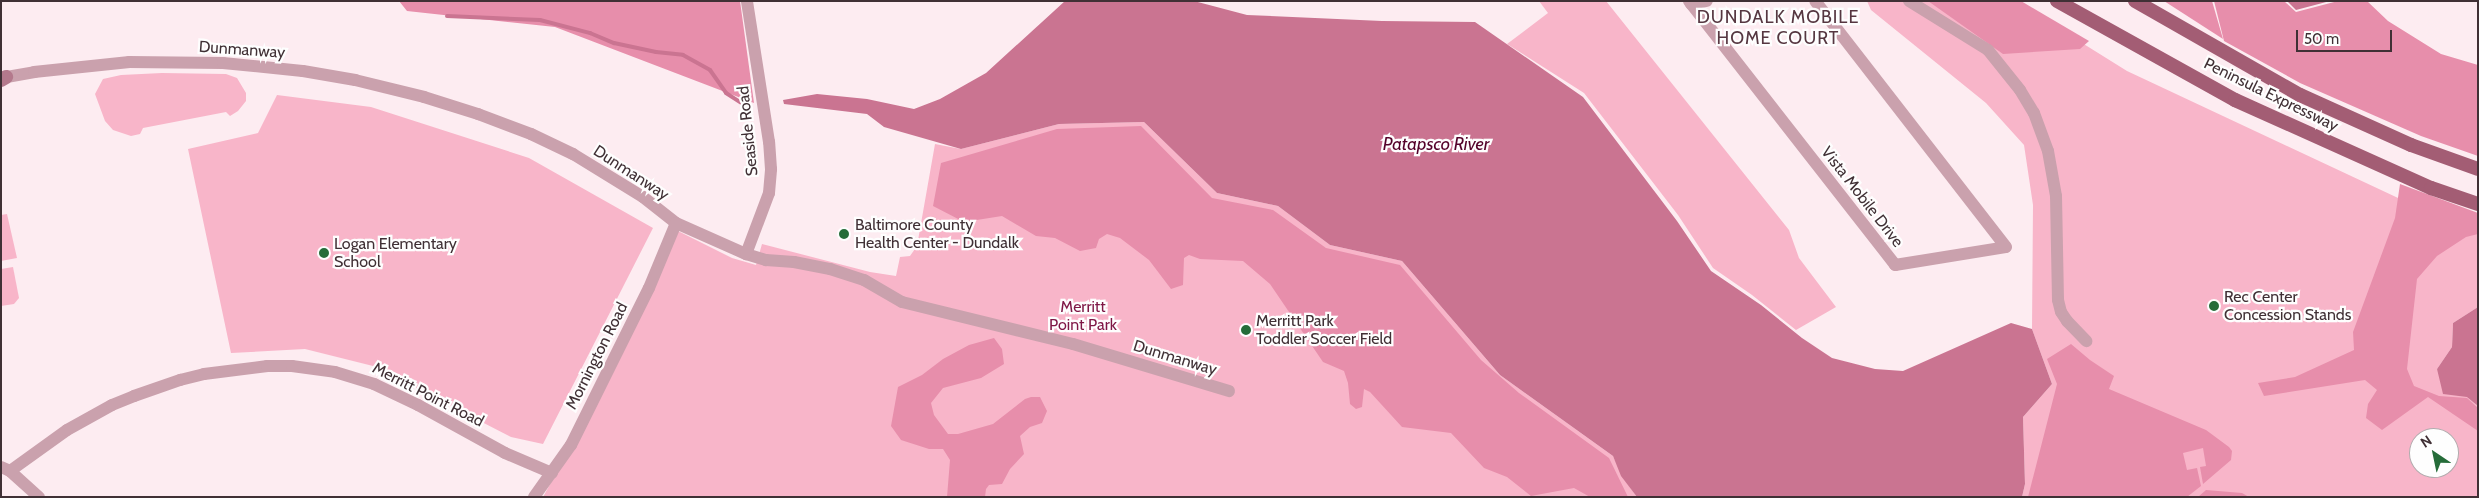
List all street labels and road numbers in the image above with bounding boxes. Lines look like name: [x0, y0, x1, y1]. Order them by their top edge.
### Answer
street label: Dunmanway: [198, 37, 286, 63]
street label: Peninsula Expressway: [2201, 54, 2341, 136]
street label: Seaside Road: [734, 85, 762, 177]
street label: Dunmanway: [590, 141, 672, 205]
street label: Vista Mobile Drive: [1817, 143, 1907, 251]
street label: Mornington Road: [562, 299, 632, 413]
street label: Dunmanway: [1131, 336, 1219, 380]
street label: Merritt Point Road: [369, 359, 487, 431]

